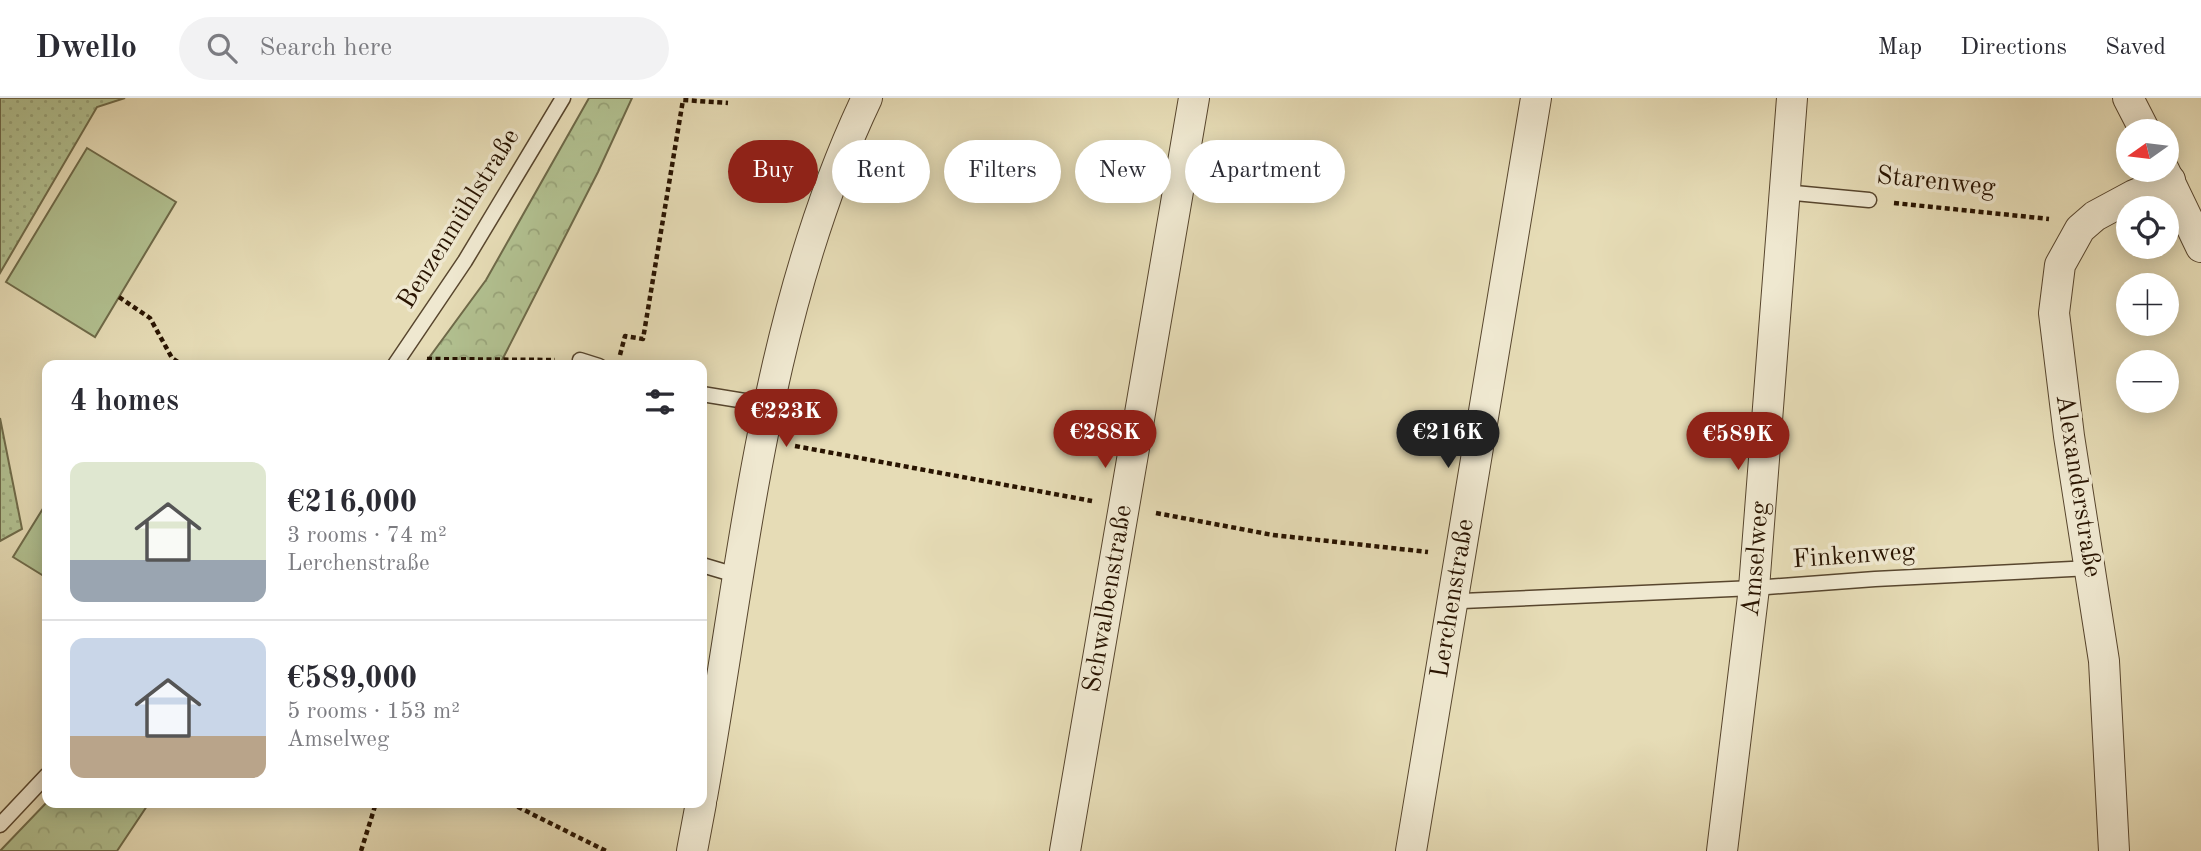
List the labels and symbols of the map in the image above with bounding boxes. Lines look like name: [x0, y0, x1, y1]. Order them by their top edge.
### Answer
north arrow: [2116, 119, 2179, 182]
street label: Benzenmühlstraße: [393, 125, 525, 313]
street label: Starenweg: [1875, 163, 1997, 201]
pin: €223K: [737, 390, 835, 449]
street label: Alexanderstraße: [2051, 393, 2105, 579]
pin: €288K: [1056, 410, 1154, 470]
pin: €216K: [1399, 410, 1497, 470]
pin: €589K: [1689, 412, 1787, 472]
street label: Amselweg: [1738, 500, 1774, 618]
street label: Schwalbenstraße: [1079, 503, 1137, 694]
street label: Lerchenstraße: [1427, 517, 1479, 680]
street label: Finkenweg: [1792, 539, 1916, 573]

